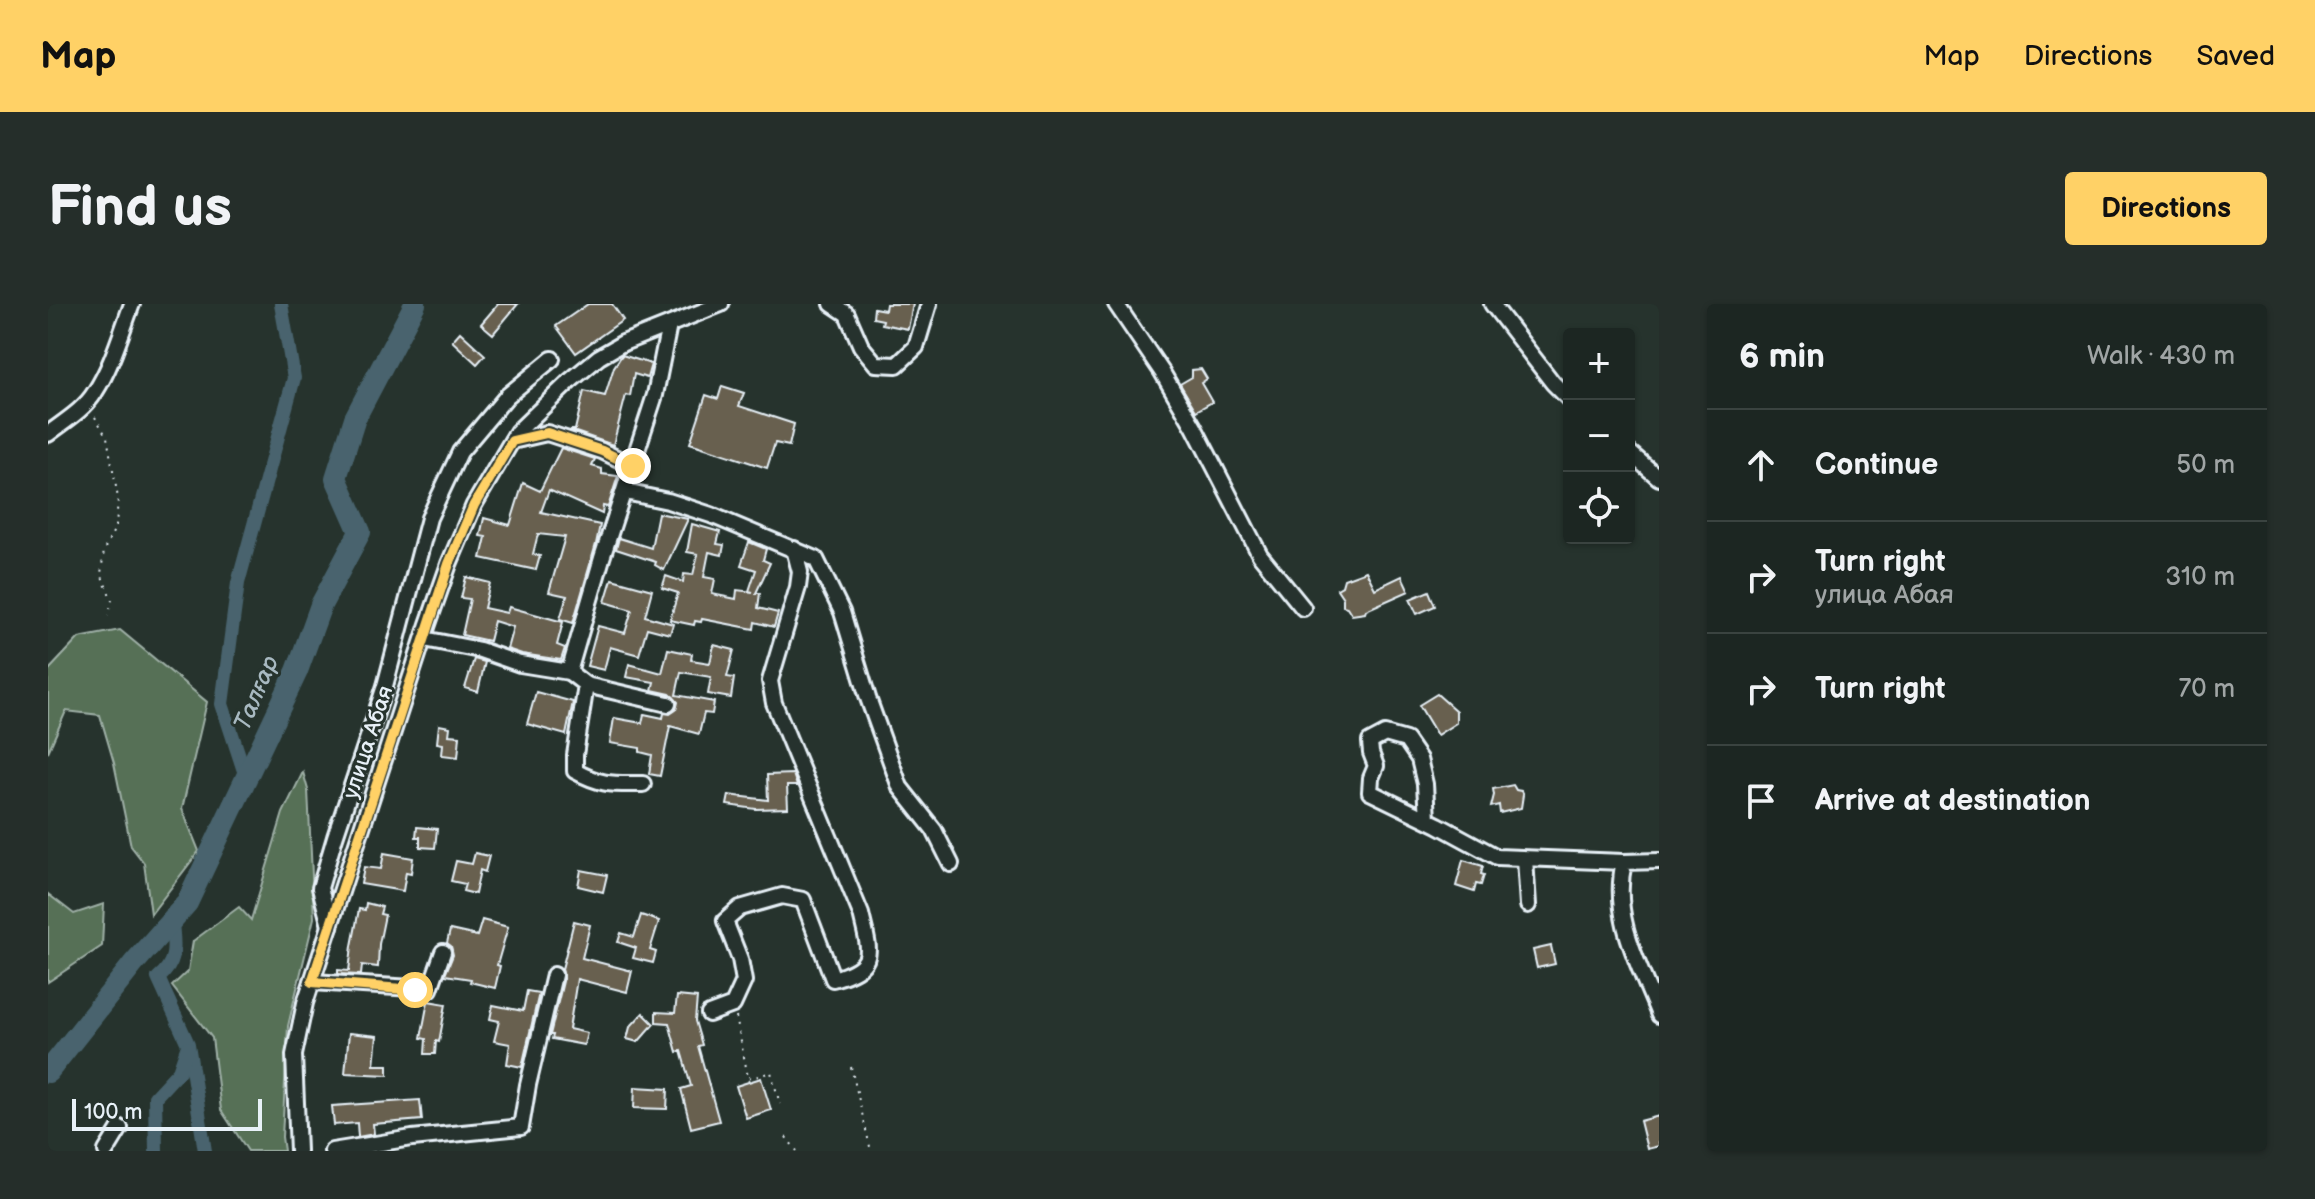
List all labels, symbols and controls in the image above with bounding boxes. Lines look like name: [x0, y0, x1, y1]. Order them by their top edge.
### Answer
text: Map: [40, 34, 116, 79]
text: Map: [1923, 40, 1980, 73]
text: Directions: [2024, 40, 2152, 73]
text: Saved: [2196, 40, 2275, 73]
button: Directions: [2065, 172, 2267, 245]
text: Find us: [48, 175, 232, 242]
map controls: [1563, 328, 1635, 544]
button: +: [1563, 328, 1635, 400]
text: 6 min: [1739, 336, 1825, 377]
text: Walk · 430 m: [2087, 341, 2235, 372]
button: −: [1563, 400, 1635, 472]
icon: ahead: [1739, 443, 1783, 487]
text: Continue: [1815, 447, 1938, 483]
route end: [615, 448, 651, 484]
text: 50 m: [2176, 450, 2235, 481]
button: locate: [1563, 472, 1635, 544]
text: Turn right: [1815, 544, 1946, 580]
icon: right: [1739, 555, 1783, 599]
text: 310 m: [2165, 562, 2235, 593]
text: улица Абая: [1815, 580, 1954, 611]
water label: Талғар: [228, 651, 285, 735]
icon: right: [1739, 667, 1783, 711]
text: Turn right: [1815, 671, 1946, 707]
text: 70 m: [2178, 674, 2235, 705]
street label: улица Абая: [337, 682, 399, 802]
icon: arrive: [1739, 779, 1783, 823]
text: Arrive at destination: [1815, 783, 2091, 819]
route start: [397, 972, 433, 1008]
scale bar: [72, 1095, 262, 1131]
text: 100 m: [84, 1099, 143, 1126]

